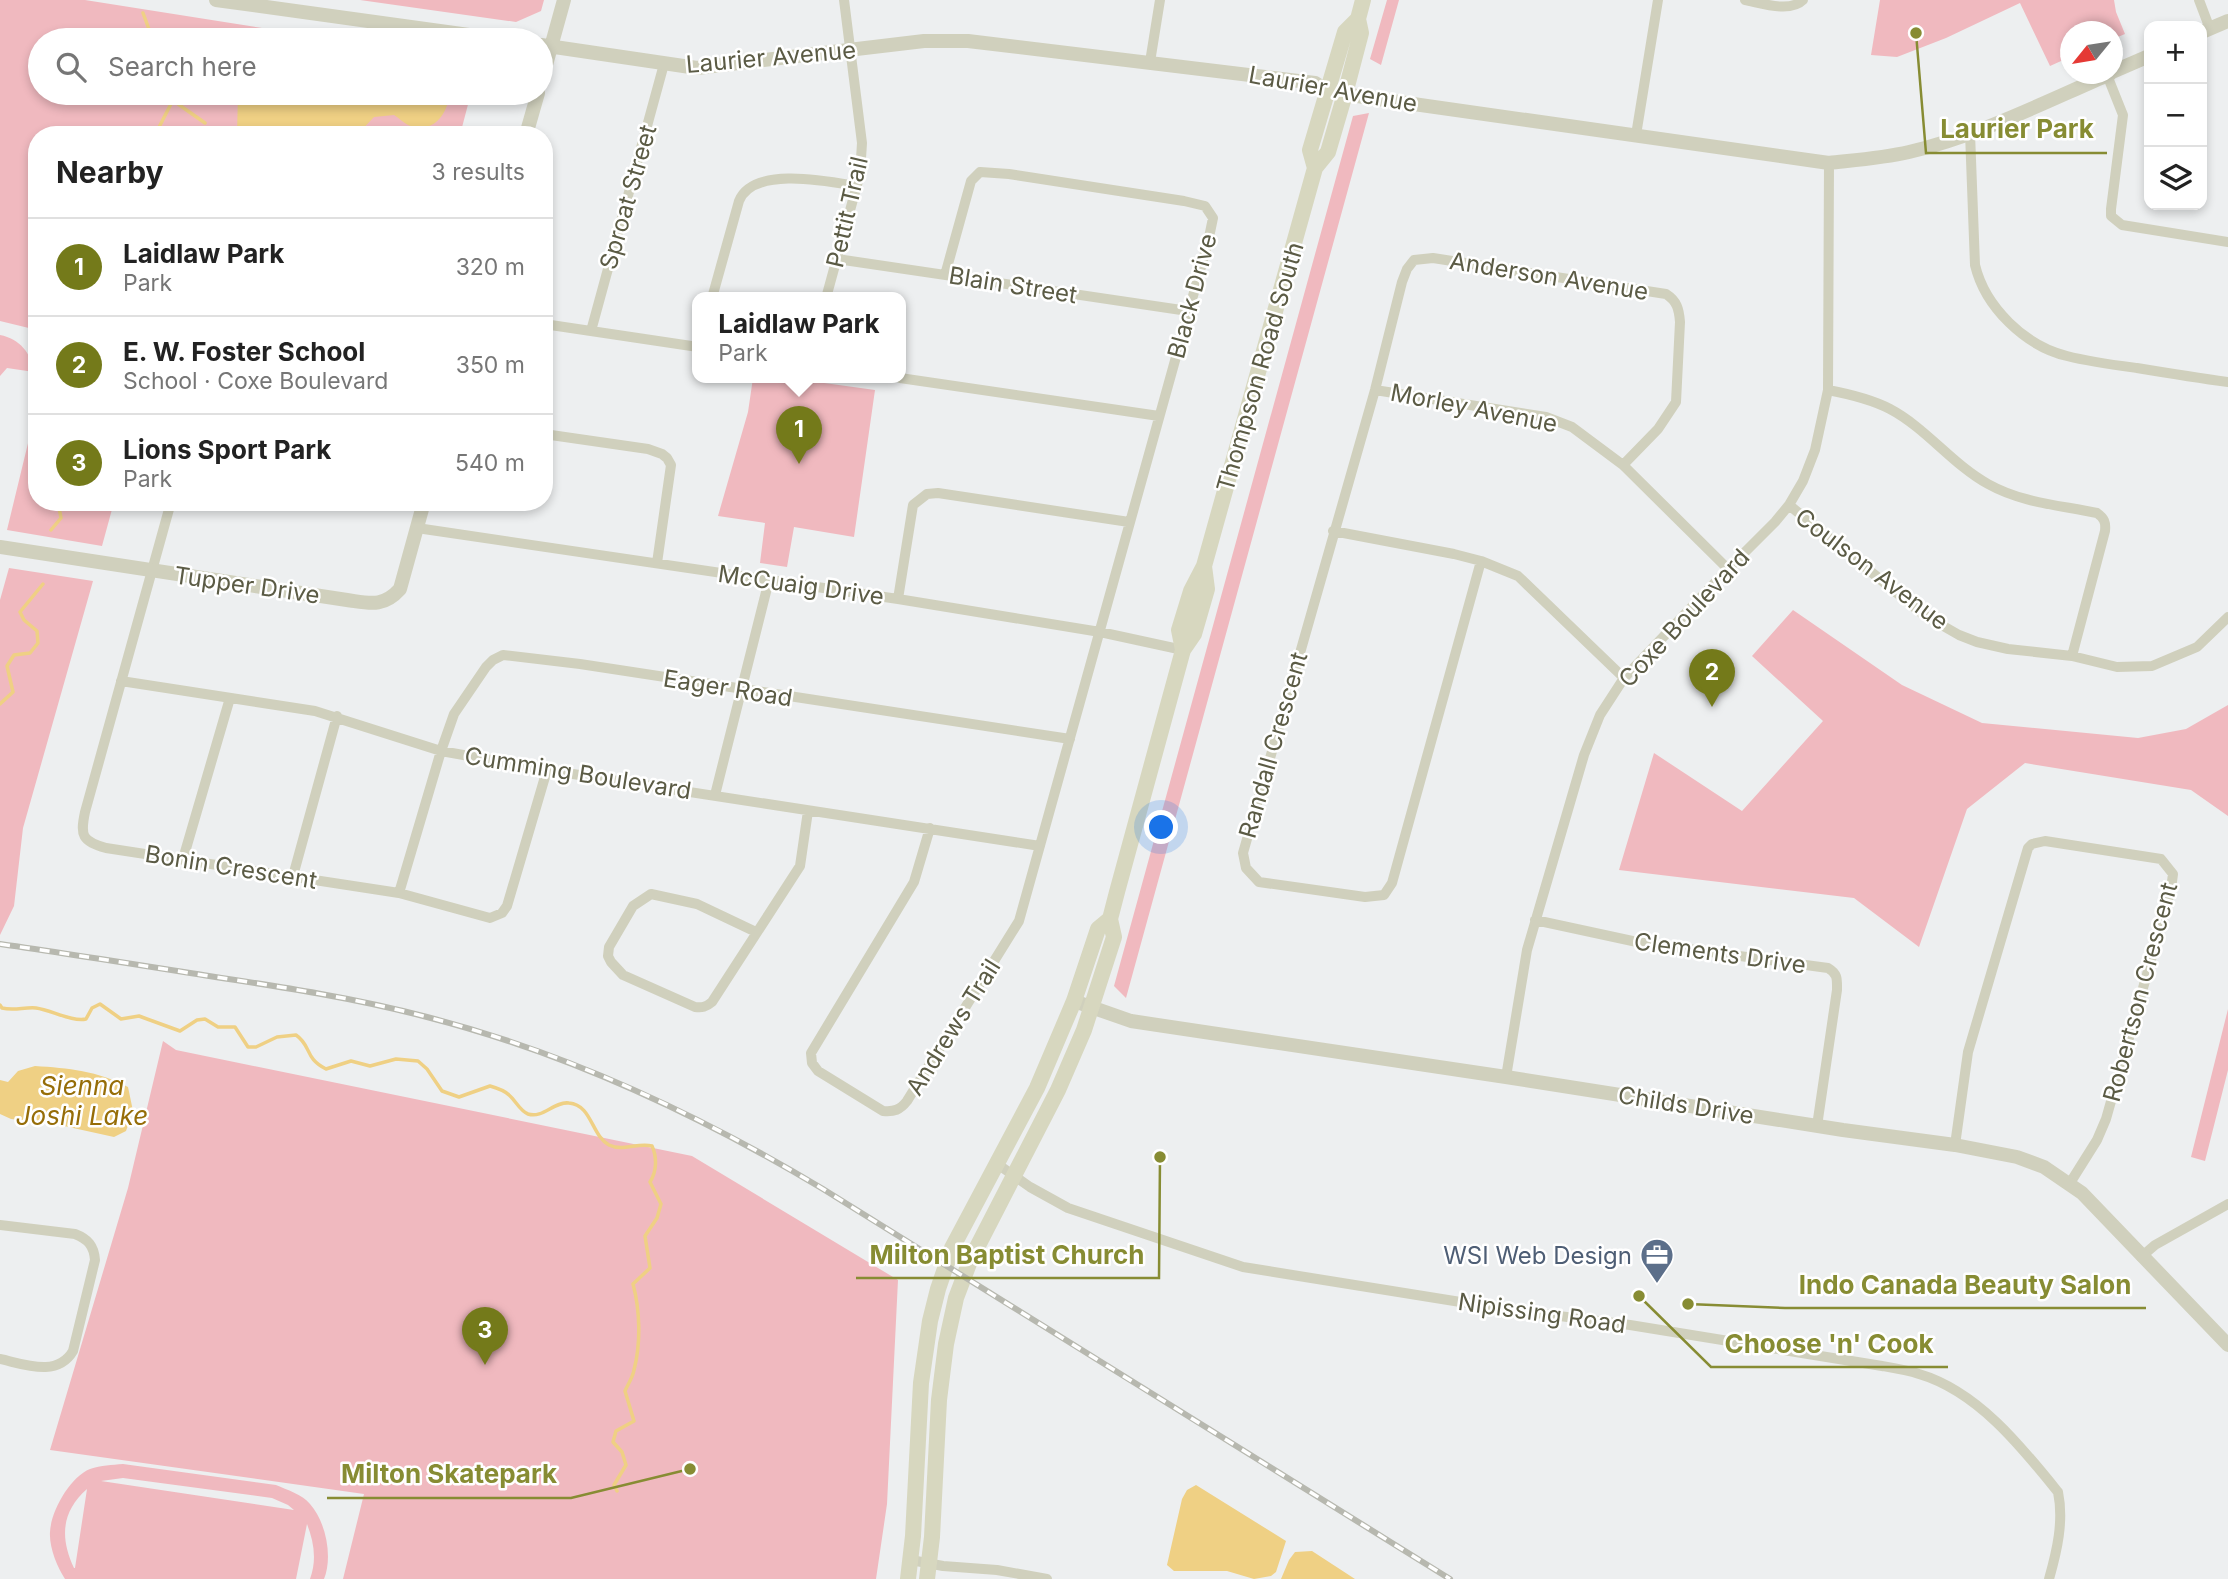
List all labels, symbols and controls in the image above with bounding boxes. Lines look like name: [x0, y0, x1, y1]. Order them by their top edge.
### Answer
north arrow: [2060, 21, 2123, 84]
map controls: [2144, 21, 2207, 210]
button: +: [2144, 21, 2207, 84]
search box: [28, 28, 553, 105]
street label: Laurier Avenue: [685, 35, 857, 79]
icon: search: [52, 48, 90, 86]
text: Search here: [108, 51, 257, 82]
street label: Laurier Avenue: [1247, 60, 1419, 118]
button: −: [2144, 84, 2207, 147]
callout: Laurier Park: [1926, 106, 2107, 153]
text: Laurier Park: [1940, 113, 2094, 144]
street label: Sproat Street: [594, 121, 663, 273]
button: layers: [2144, 147, 2207, 210]
text: Nearby: [56, 154, 164, 190]
street label: Pettit Trail: [820, 154, 874, 270]
text: 3 results: [432, 158, 525, 186]
street label: Black Drive: [1161, 230, 1223, 362]
text: Laidlaw Park: [123, 238, 284, 269]
street label: Thompson Road South: [1210, 239, 1310, 495]
street label: Anderson Avenue: [1448, 246, 1650, 306]
text: 1: [74, 253, 84, 281]
text: 320 m: [456, 253, 525, 281]
street label: Blain Street: [947, 261, 1079, 309]
text: Park: [123, 269, 172, 297]
popup: [692, 292, 906, 383]
text: Laidlaw Park: [718, 308, 880, 339]
text: E. W. Foster School: [123, 336, 365, 367]
text: Park: [718, 339, 768, 367]
text: 2: [72, 351, 86, 379]
text: 350 m: [456, 351, 525, 379]
text: School · Coxe Boulevard: [123, 367, 388, 395]
street label: Morley Avenue: [1388, 378, 1560, 438]
pin: 1: [776, 406, 822, 464]
text: Lions Sport Park: [123, 434, 331, 465]
text: 3: [72, 449, 86, 477]
text: 540 m: [455, 449, 525, 477]
text: Park: [123, 465, 172, 493]
street label: Coulson Avenue: [1790, 502, 1954, 636]
street label: Coxe Boulevard: [1613, 543, 1755, 693]
street label: McCuaig Drive: [716, 559, 886, 611]
street label: Tupper Drive: [172, 560, 322, 610]
street label: Randall Crescent: [1233, 649, 1313, 841]
pin: 2: [1689, 649, 1735, 707]
street label: Eager Road: [661, 663, 795, 713]
street label: Cumming Boulevard: [463, 741, 693, 805]
your location: [1144, 810, 1178, 844]
street label: Bonin Crescent: [143, 839, 319, 895]
street label: Robertson Crescent: [2097, 879, 2183, 1105]
street label: Clements Drive: [1632, 927, 1808, 979]
street label: Andrews Trail: [900, 954, 1006, 1100]
water label: Sienna Joshi Lake: [16, 1070, 148, 1131]
street label: Childs Drive: [1616, 1080, 1756, 1130]
callout: Milton Baptist Church: [856, 1231, 1159, 1278]
office icon: WSI Web Design: [1638, 1236, 1676, 1285]
text: Milton Baptist Church: [870, 1239, 1144, 1270]
place label: WSI Web Design: [1443, 1241, 1632, 1270]
callout: Indo Canada Beauty Salon: [1785, 1261, 2146, 1308]
text: Indo Canada Beauty Salon: [1799, 1269, 2131, 1300]
street label: Nipissing Road: [1456, 1287, 1628, 1339]
pin: 3: [462, 1307, 508, 1365]
callout: Choose 'n' Cook: [1711, 1320, 1948, 1367]
text: Choose 'n' Cook: [1724, 1328, 1934, 1359]
callout: Milton Skatepark: [327, 1451, 571, 1498]
text: Milton Skatepark: [341, 1458, 557, 1489]

